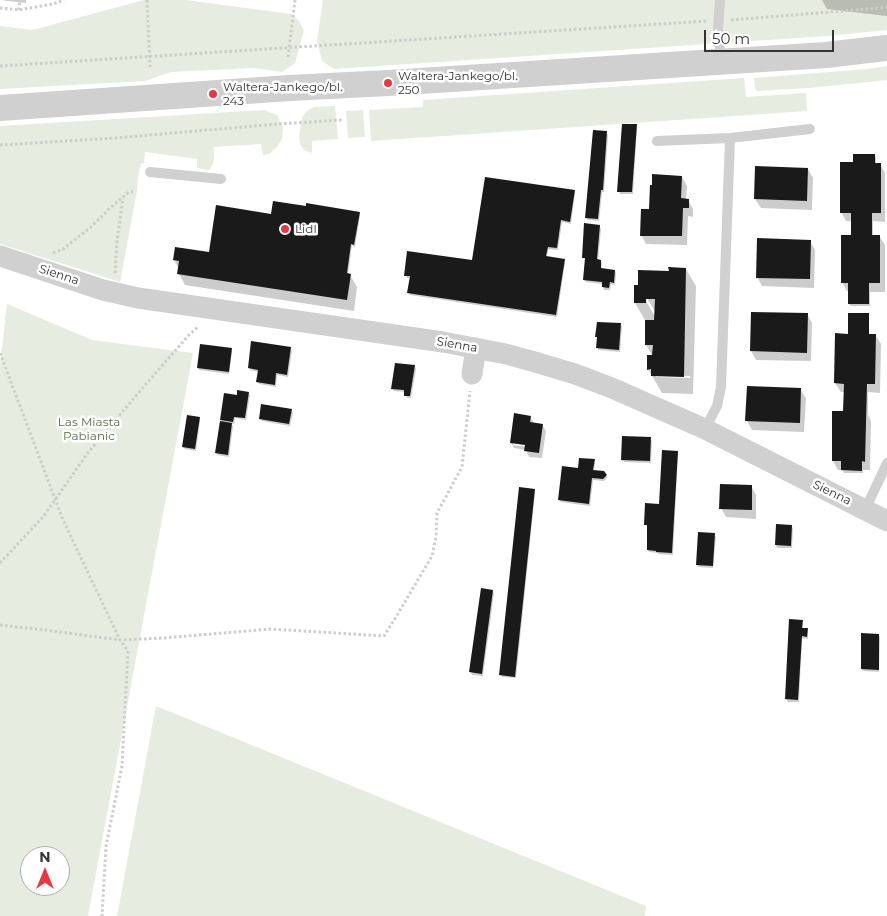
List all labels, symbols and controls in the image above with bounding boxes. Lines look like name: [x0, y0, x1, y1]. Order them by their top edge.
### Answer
scale bar: [707, 20, 837, 52]
text: 50 m: [712, 29, 750, 48]
place label: Waltera-Jankego/bl. 250: [398, 69, 518, 97]
marker: Waltera-Jankego/bl. 250: [382, 77, 394, 89]
place label: Waltera-Jankego/bl. 243: [223, 80, 343, 108]
marker: Waltera-Jankego/bl. 243: [207, 88, 219, 100]
place label: Lidl: [295, 222, 317, 236]
marker: Lidl: [279, 223, 291, 235]
street label: Sienna: [37, 262, 81, 288]
street label: Sienna: [435, 334, 479, 356]
park label: Las Miasta Pabianic: [58, 415, 120, 443]
street label: Sienna: [810, 478, 854, 508]
north arrow: [20, 846, 70, 896]
text: N: [39, 848, 51, 866]

